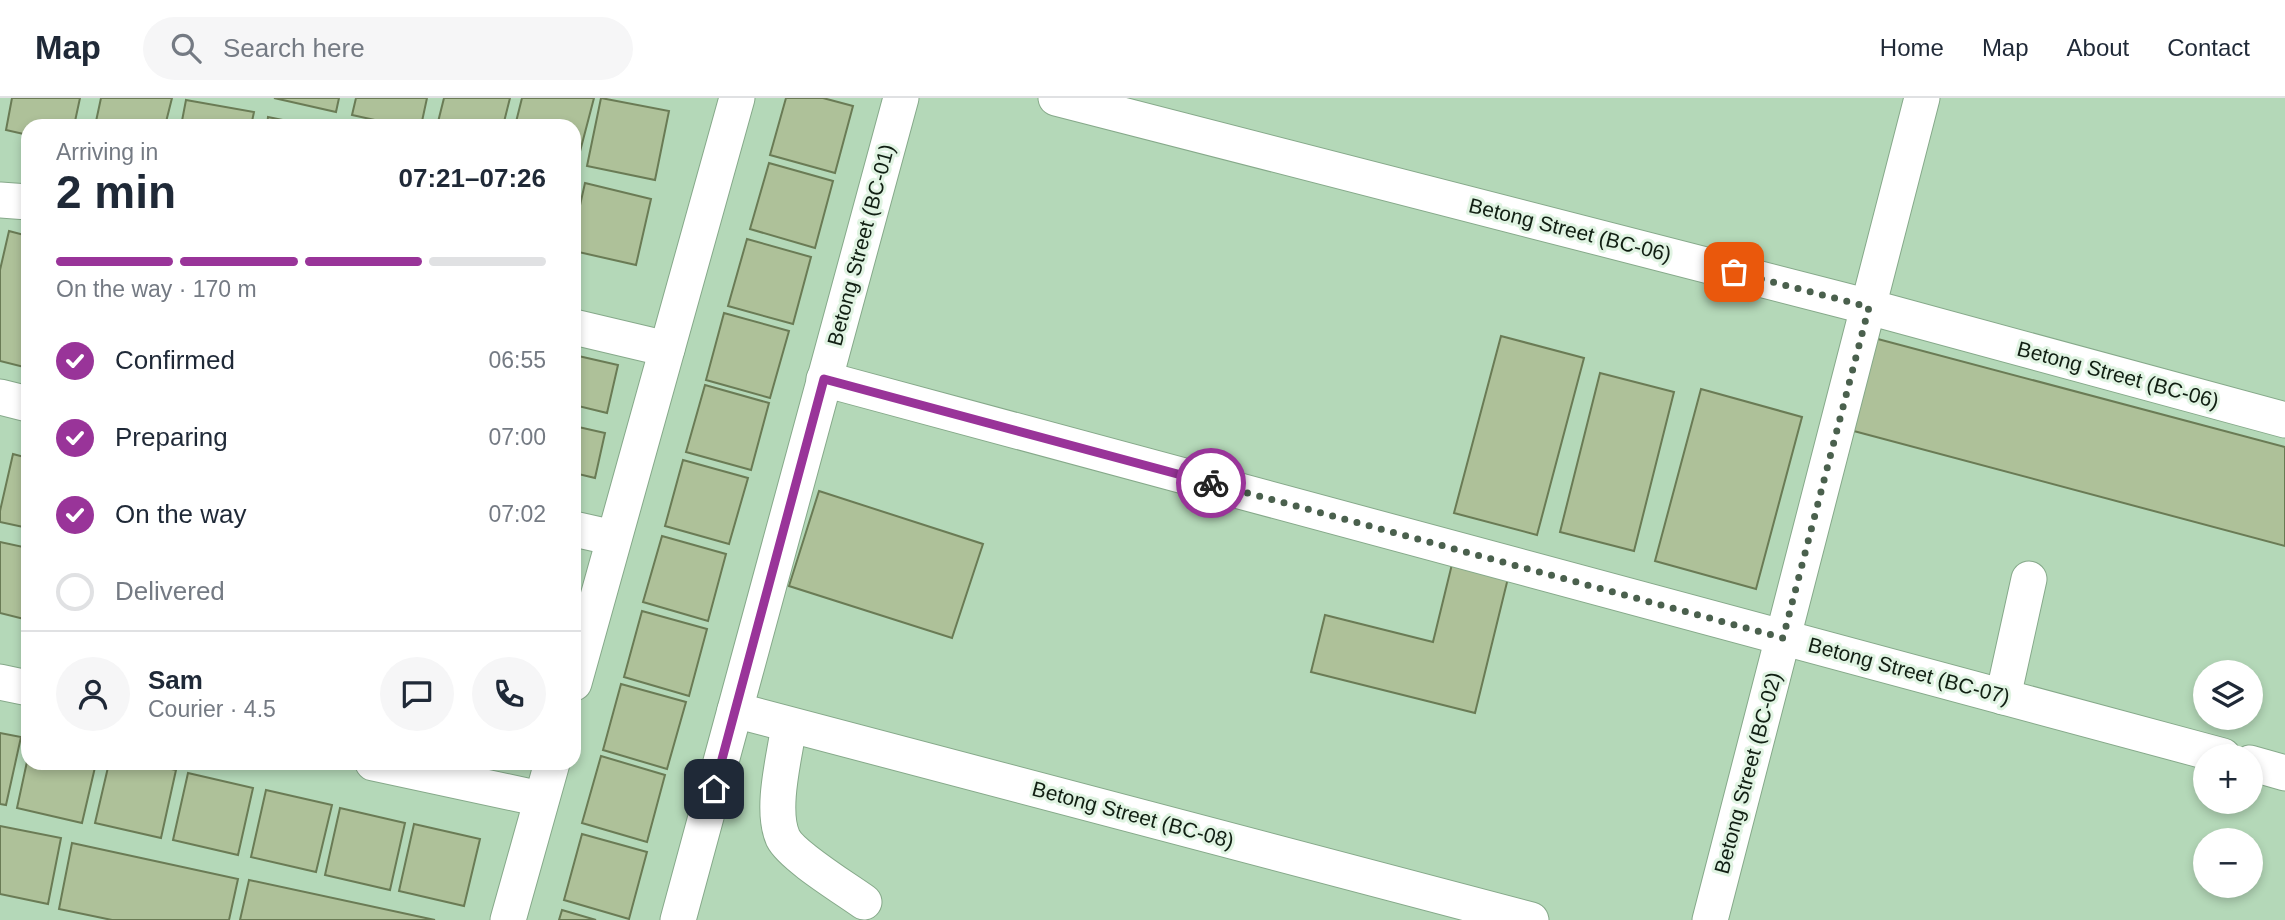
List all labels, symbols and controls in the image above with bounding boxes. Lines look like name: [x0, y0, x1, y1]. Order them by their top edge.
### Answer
search box: [143, 17, 633, 80]
text: Map: [35, 29, 101, 66]
icon: search: [167, 29, 205, 67]
text: Search here: [223, 33, 365, 63]
text: Home: [1880, 34, 1944, 61]
text: Map: [1982, 34, 2029, 61]
text: About: [2067, 34, 2129, 61]
text: Contact: [2167, 34, 2250, 61]
text: Arriving in: [56, 139, 158, 165]
street label: Betong Street (BC-01): [823, 142, 899, 348]
text: 07:21–07:26: [399, 163, 546, 193]
text: 2 min: [56, 166, 176, 218]
street label: Betong Street (BC-06): [1467, 193, 1674, 266]
pin: [1704, 242, 1764, 302]
icon: bag: [1715, 253, 1753, 291]
text: On the way · 170 m: [56, 276, 257, 302]
street label: Betong Street (BC-06): [2015, 337, 2221, 413]
icon: check: [56, 342, 94, 380]
text: Confirmed: [115, 345, 235, 375]
text: 06:55: [488, 347, 546, 373]
icon: check: [56, 419, 94, 457]
text: Preparing: [115, 422, 228, 452]
text: 07:00: [488, 424, 546, 450]
courier: [1176, 448, 1246, 518]
icon: bike: [1192, 464, 1230, 502]
icon: check: [56, 496, 94, 534]
text: On the way: [115, 499, 247, 529]
text: 07:02: [488, 501, 546, 527]
text: Delivered: [115, 576, 225, 606]
street label: Betong Street (BC-07): [1806, 633, 2012, 709]
button: person: [56, 657, 130, 731]
button: chat: [380, 657, 454, 731]
button: phone: [472, 657, 546, 731]
map controls: [2193, 660, 2263, 898]
button: layers: [2193, 660, 2263, 730]
text: Sam: [148, 665, 203, 695]
street label: Betong Street (BC-02): [1710, 670, 1786, 876]
text: Courier · 4.5: [148, 696, 276, 722]
button: +: [2193, 744, 2263, 814]
pin: [684, 759, 744, 819]
icon: home: [695, 770, 733, 808]
street label: Betong Street (BC-08): [1030, 777, 1236, 853]
button: −: [2193, 828, 2263, 898]

